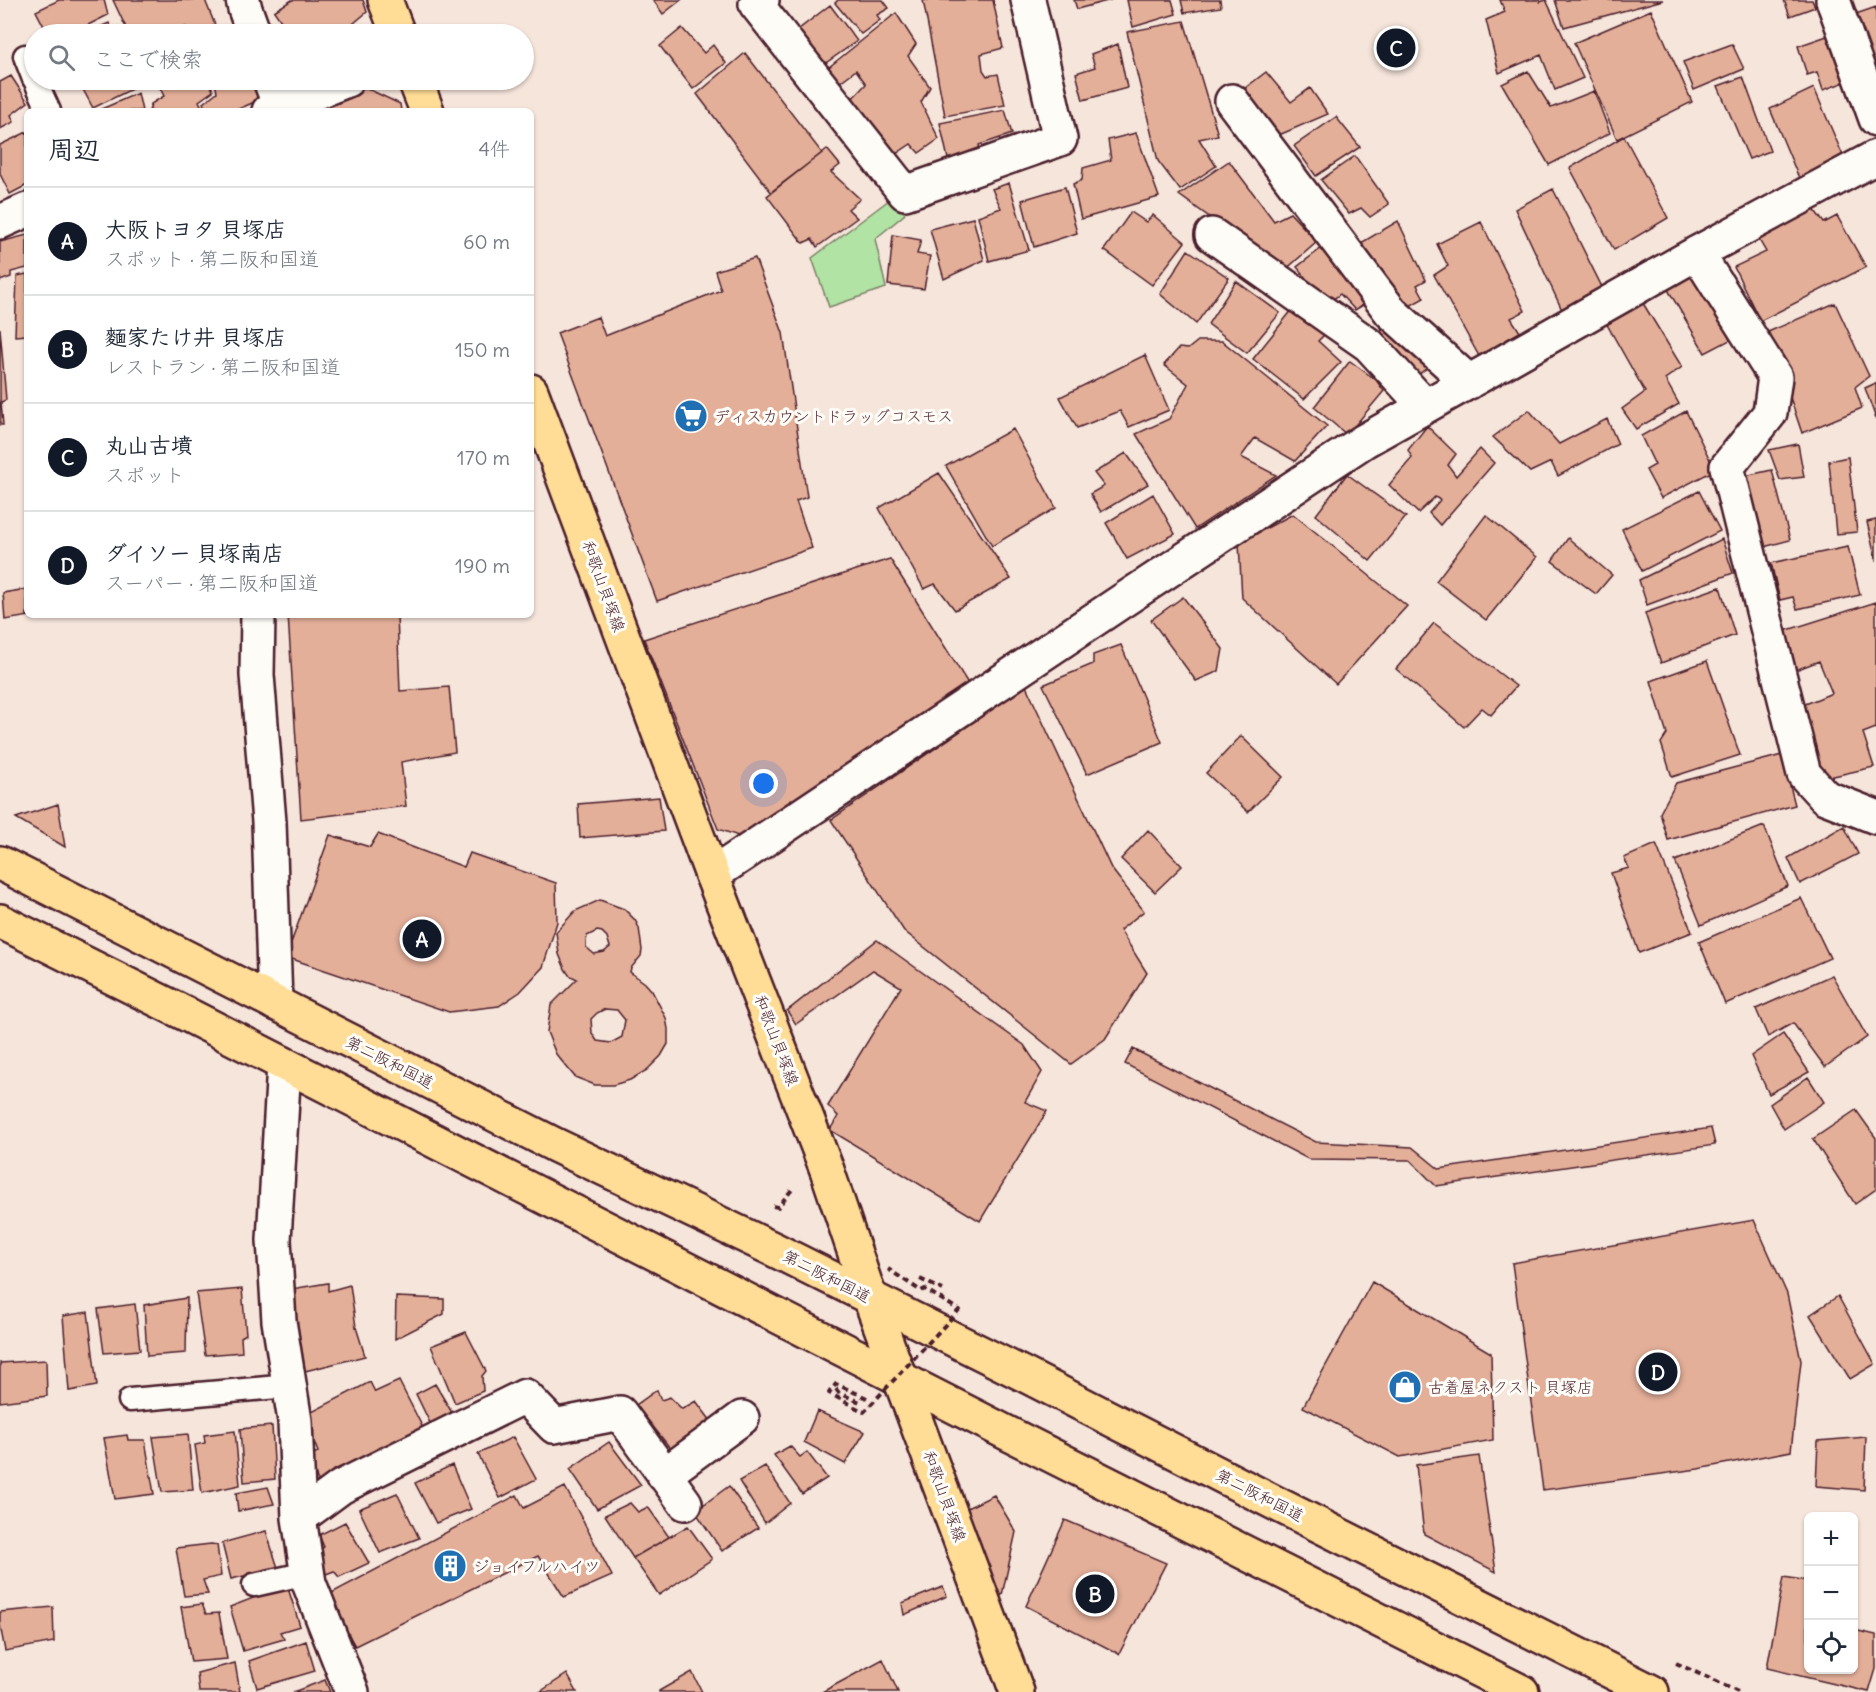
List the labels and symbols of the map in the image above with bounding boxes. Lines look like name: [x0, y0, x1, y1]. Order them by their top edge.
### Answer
pin: C: [1376, 26, 1416, 70]
supermarket icon: ディスカウントドラッグコスモス: [673, 398, 709, 434]
place label: ディスカウントドラッグコスモス: [714, 406, 953, 426]
street label: 和歌山貝塚線: [578, 537, 630, 635]
your location: [749, 769, 778, 798]
pin: A: [402, 916, 442, 962]
street label: 和歌山貝塚線: [750, 992, 804, 1088]
street label: 第二阪和国道: [343, 1031, 437, 1093]
street label: 第二阪和国道: [780, 1245, 874, 1307]
pin: D: [1638, 1350, 1678, 1394]
shop icon: 古着屋ネクスト 貝塚店: [1387, 1369, 1423, 1405]
place label: 古着屋ネクスト 貝塚店: [1428, 1377, 1593, 1397]
street label: 和歌山貝塚線: [919, 1447, 971, 1545]
street label: 第二阪和国道: [1213, 1464, 1307, 1526]
building icon: ジョイフルハイツ: [432, 1548, 468, 1584]
place label: ジョイフルハイツ: [473, 1556, 600, 1576]
pin: B: [1076, 1572, 1114, 1616]

